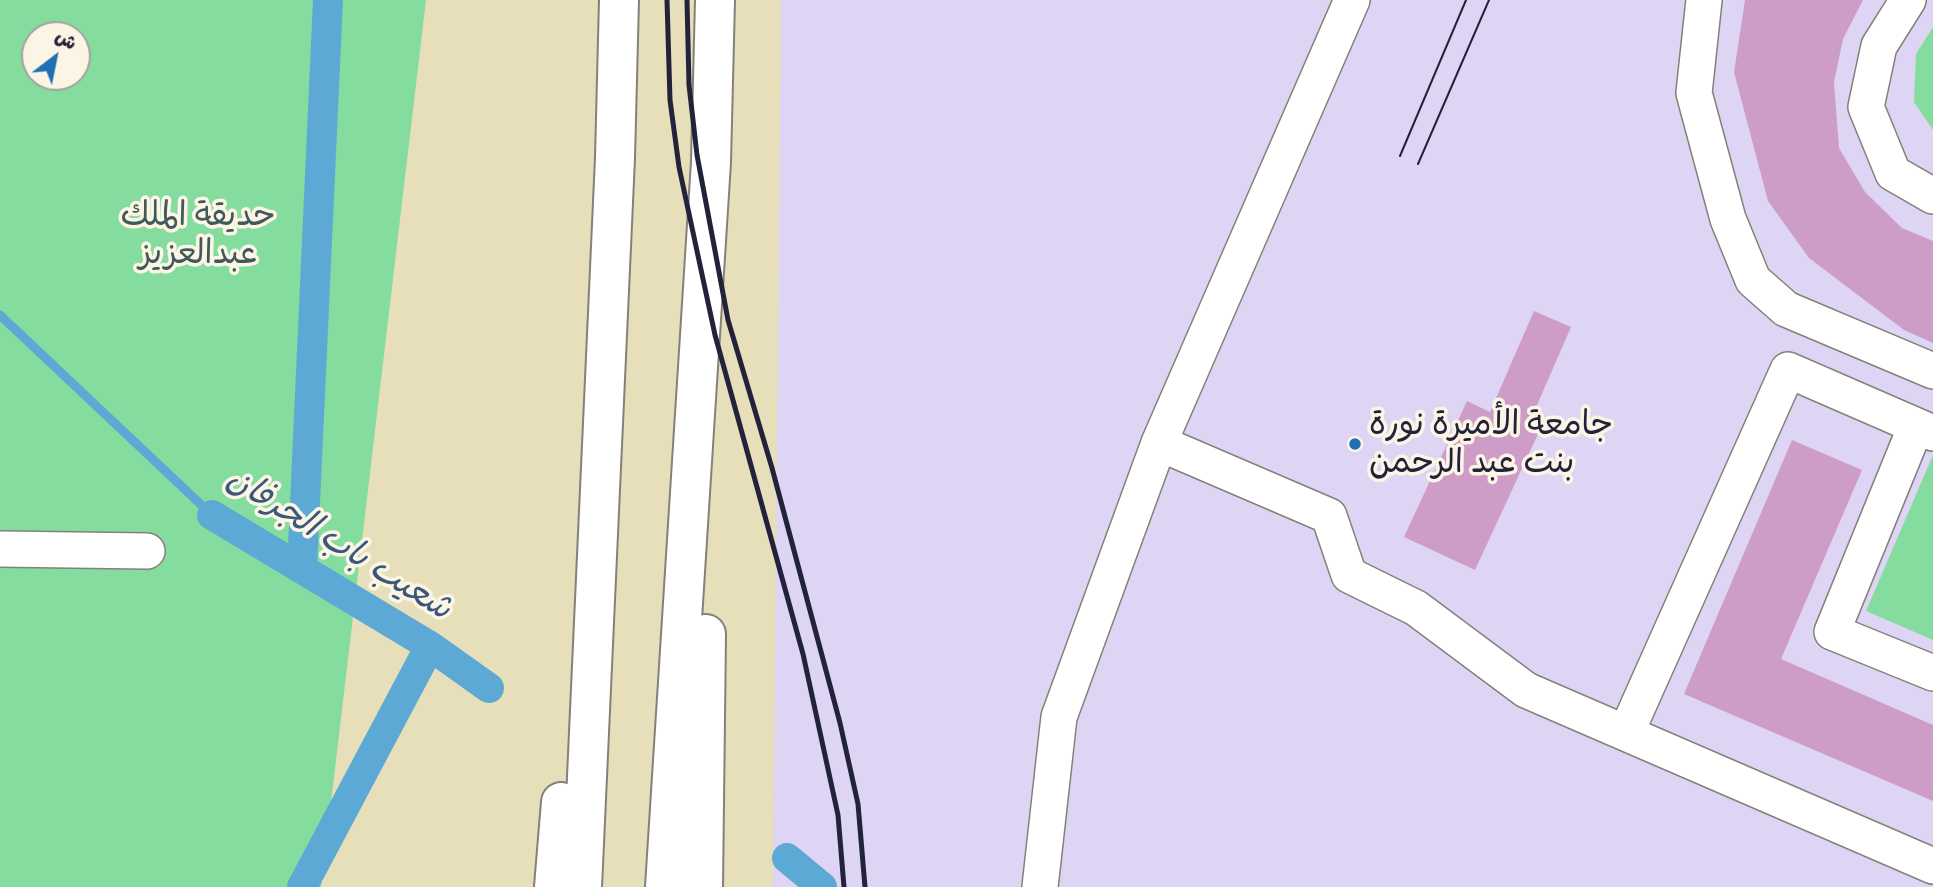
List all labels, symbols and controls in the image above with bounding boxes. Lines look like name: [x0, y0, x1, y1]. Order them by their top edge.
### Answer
north arrow: [21, 21, 91, 91]
text: ش: [51, 24, 81, 56]
park label: حديقة الملك عبدالعزيز: [120, 196, 276, 274]
place label: جامعة الأميرة نورة بنت عبد الرحمن: [1369, 405, 1613, 483]
marker: جامعة الأميرة نورة بنت عبد الرحمن: [1347, 436, 1363, 452]
water label: شعيب باب الجرفان: [219, 458, 459, 630]

